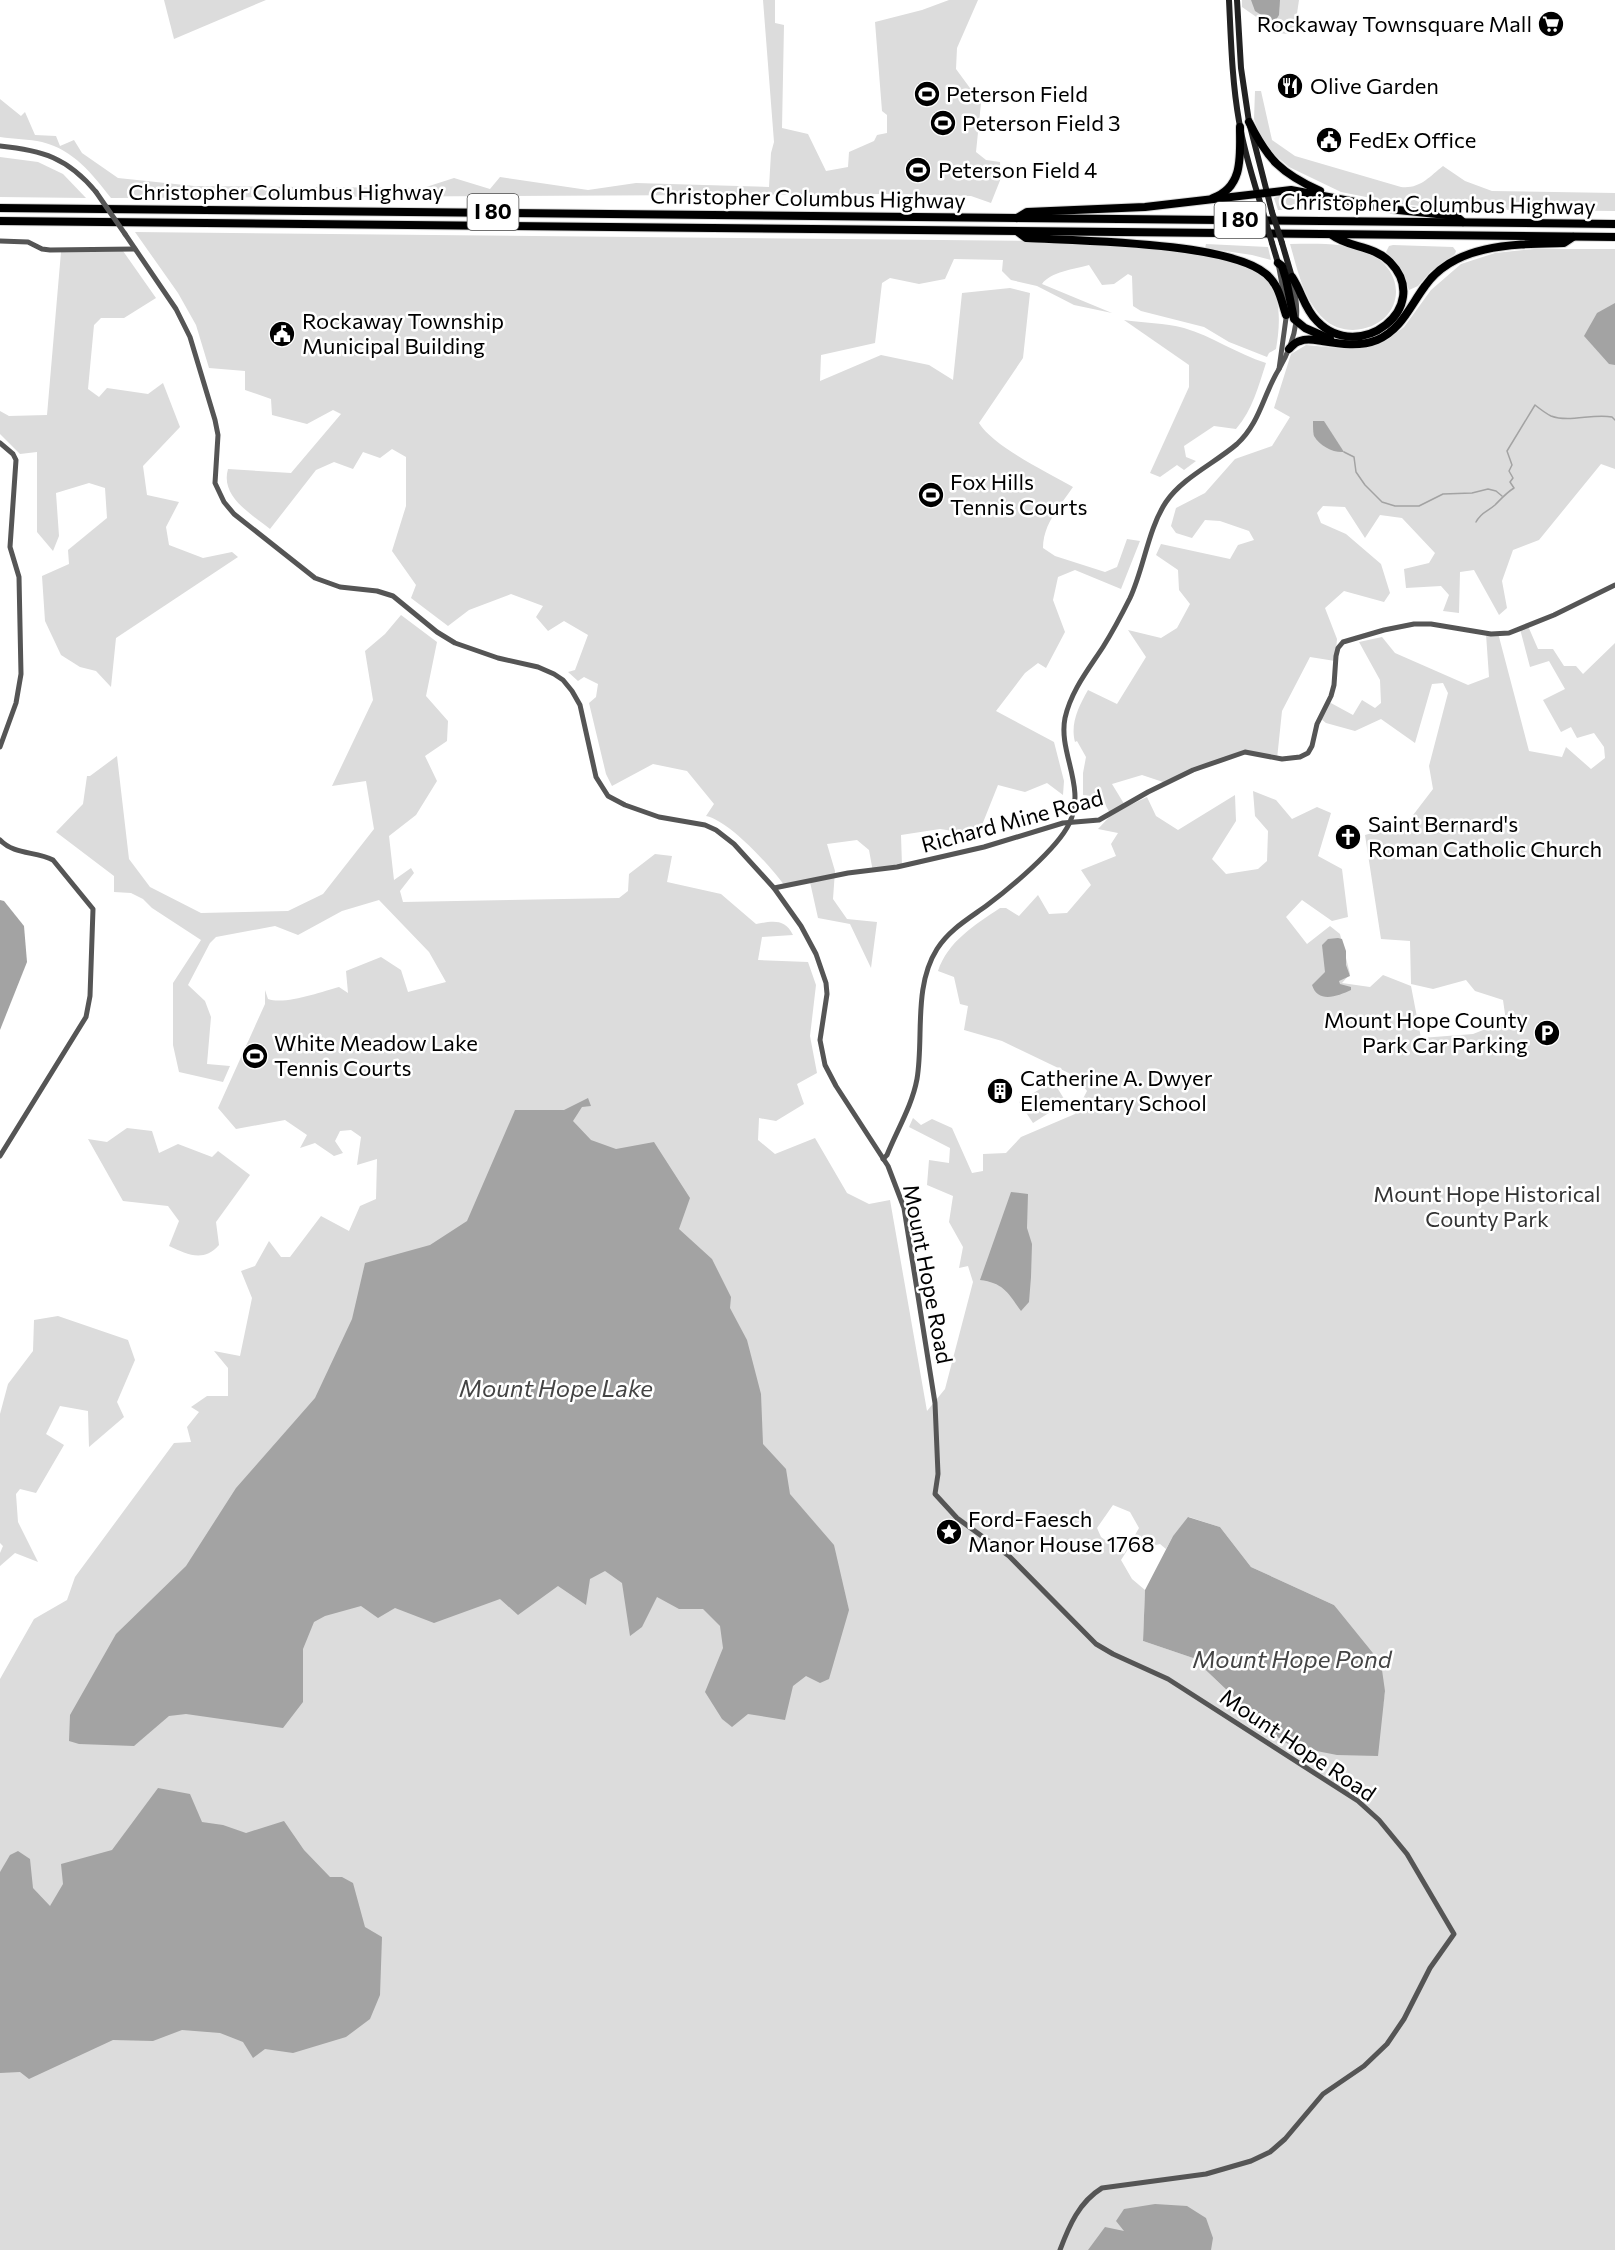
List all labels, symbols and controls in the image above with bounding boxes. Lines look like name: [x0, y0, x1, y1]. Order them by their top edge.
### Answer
supermarket icon: Rockaway Townsquare Mall: [1536, 9, 1566, 39]
place label: Rockaway Townsquare Mall: [1257, 10, 1532, 37]
restaurant icon: Olive Garden: [1275, 71, 1305, 101]
place label: Olive Garden: [1310, 72, 1439, 99]
sports icon: Peterson Field: [912, 79, 942, 109]
place label: Peterson Field: [946, 80, 1088, 107]
sports icon: Peterson Field 3: [928, 108, 958, 138]
place label: Peterson Field 3: [962, 109, 1121, 136]
public building icon: FedEx Office: [1314, 125, 1344, 155]
place label: FedEx Office: [1348, 126, 1476, 153]
sports icon: Peterson Field 4: [903, 155, 933, 185]
place label: Peterson Field 4: [938, 156, 1097, 183]
street label: Christopher Columbus Highway: [128, 178, 444, 205]
street label: Christopher Columbus Highway: [650, 181, 966, 214]
street label: Christopher Columbus Highway: [1280, 187, 1596, 220]
road number: I 80: [468, 194, 518, 230]
road number: I 80: [1214, 202, 1266, 238]
place label: Rockaway Township Municipal Building: [302, 307, 504, 359]
public building icon: Rockaway Township Municipal Building: [267, 319, 297, 349]
place label: Fox Hills Tennis Courts: [950, 468, 1087, 520]
sports icon: Fox Hills Tennis Courts: [916, 480, 946, 510]
street label: Richard Mine Road: [918, 783, 1106, 858]
place label: Saint Bernard's Roman Catholic Church: [1368, 810, 1602, 862]
church icon: Saint Bernard's Roman Catholic Church: [1333, 822, 1363, 852]
place label: Mount Hope County Park Car Parking: [1324, 1006, 1528, 1058]
parking icon: Mount Hope County Park Car Parking: [1532, 1018, 1562, 1048]
place label: White Meadow Lake Tennis Courts: [274, 1029, 478, 1081]
sports icon: White Meadow Lake Tennis Courts: [240, 1041, 270, 1071]
place label: Catherine A. Dwyer Elementary School: [1020, 1064, 1213, 1116]
building icon: Catherine A. Dwyer Elementary School: [985, 1076, 1015, 1106]
park label: Mount Hope Historical County Park: [1373, 1180, 1601, 1232]
street label: Mount Hope Road: [898, 1182, 959, 1366]
water label: Mount Hope Lake: [459, 1373, 653, 1402]
place label: Ford-Faesch Manor House 1768: [968, 1505, 1155, 1557]
place icon: Ford-Faesch Manor House 1768: [934, 1517, 964, 1547]
water label: Mount Hope Pond: [1192, 1644, 1393, 1673]
street label: Mount Hope Road: [1215, 1682, 1381, 1807]

